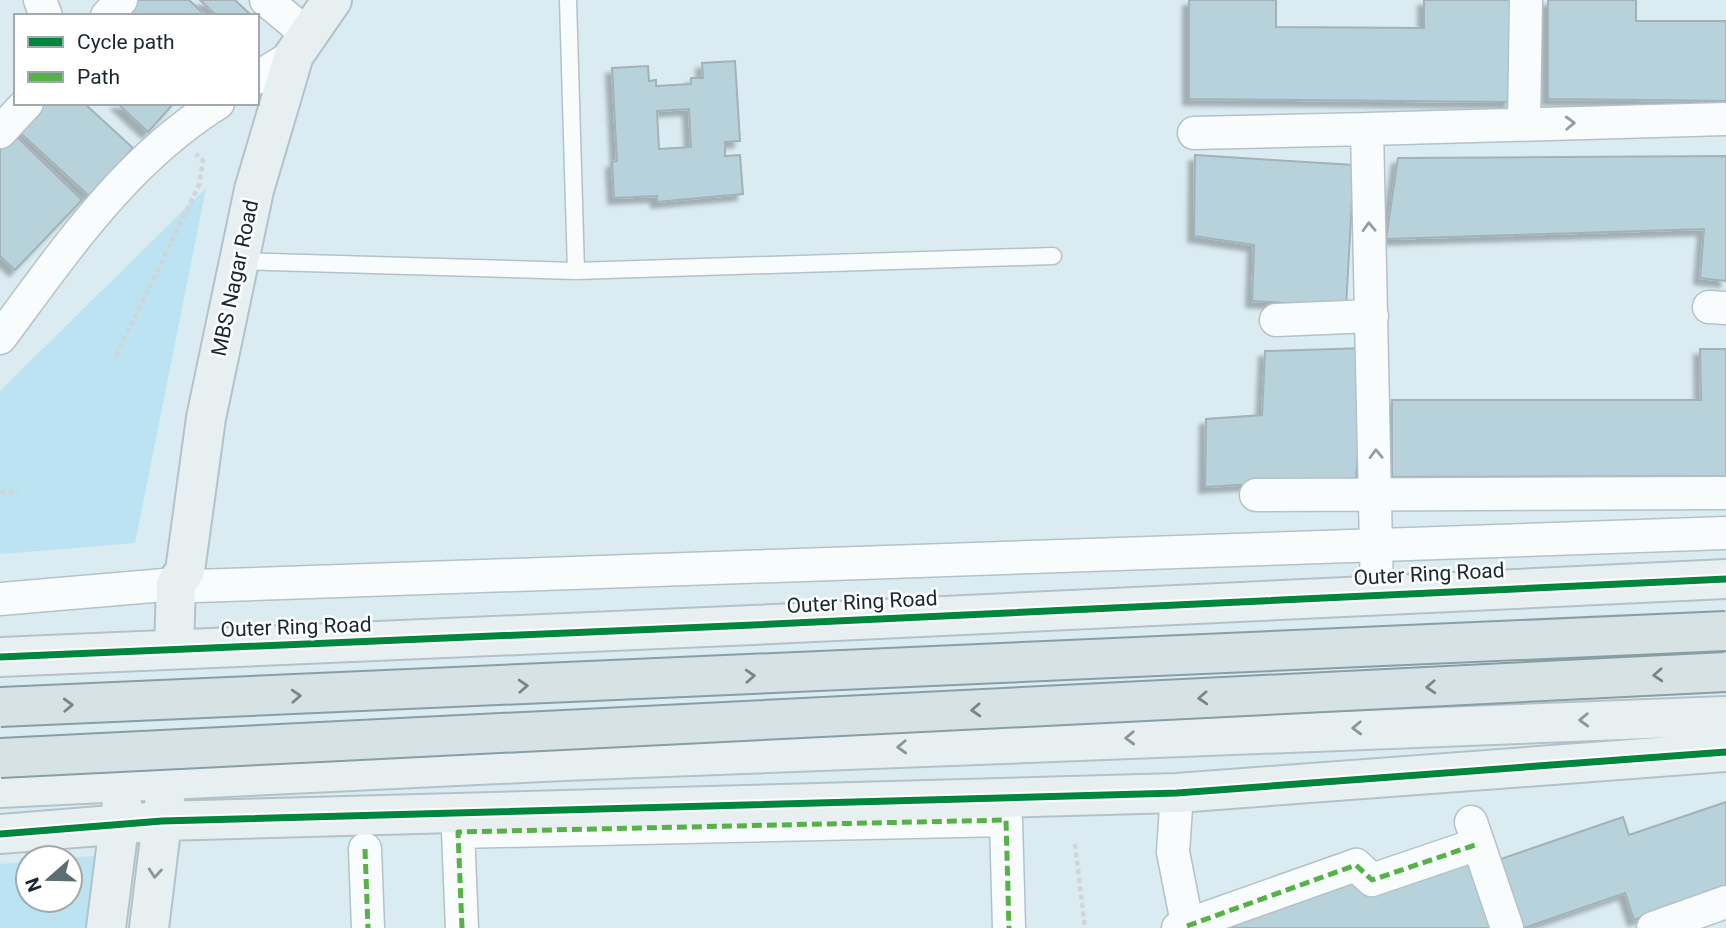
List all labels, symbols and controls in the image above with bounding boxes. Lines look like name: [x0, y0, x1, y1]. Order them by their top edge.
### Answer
legend: [14, 14, 259, 105]
text: Cycle path: [77, 30, 175, 54]
text: Path: [77, 65, 120, 89]
one-way arrow: [1565, 116, 1576, 131]
street label: MBS Nagar Road: [207, 198, 263, 358]
one-way arrow: [1362, 221, 1377, 232]
one-way arrow: [1368, 448, 1384, 459]
street label: Outer Ring Road: [1353, 558, 1505, 590]
street label: Outer Ring Road: [786, 586, 938, 618]
street label: Outer Ring Road: [220, 612, 372, 642]
one-way arrow: [745, 668, 756, 683]
one-way arrow: [1652, 668, 1663, 683]
one-way arrow: [518, 679, 529, 694]
one-way arrow: [1425, 679, 1436, 694]
one-way arrow: [290, 689, 301, 704]
one-way arrow: [1198, 691, 1209, 706]
one-way arrow: [63, 698, 74, 713]
one-way arrow: [970, 702, 981, 717]
one-way arrow: [1579, 713, 1590, 728]
one-way arrow: [1351, 721, 1362, 736]
one-way arrow: [1124, 730, 1135, 745]
one-way arrow: [897, 740, 908, 755]
north arrow: [14, 844, 84, 914]
one-way arrow: [147, 867, 162, 879]
text: N: [20, 874, 47, 895]

